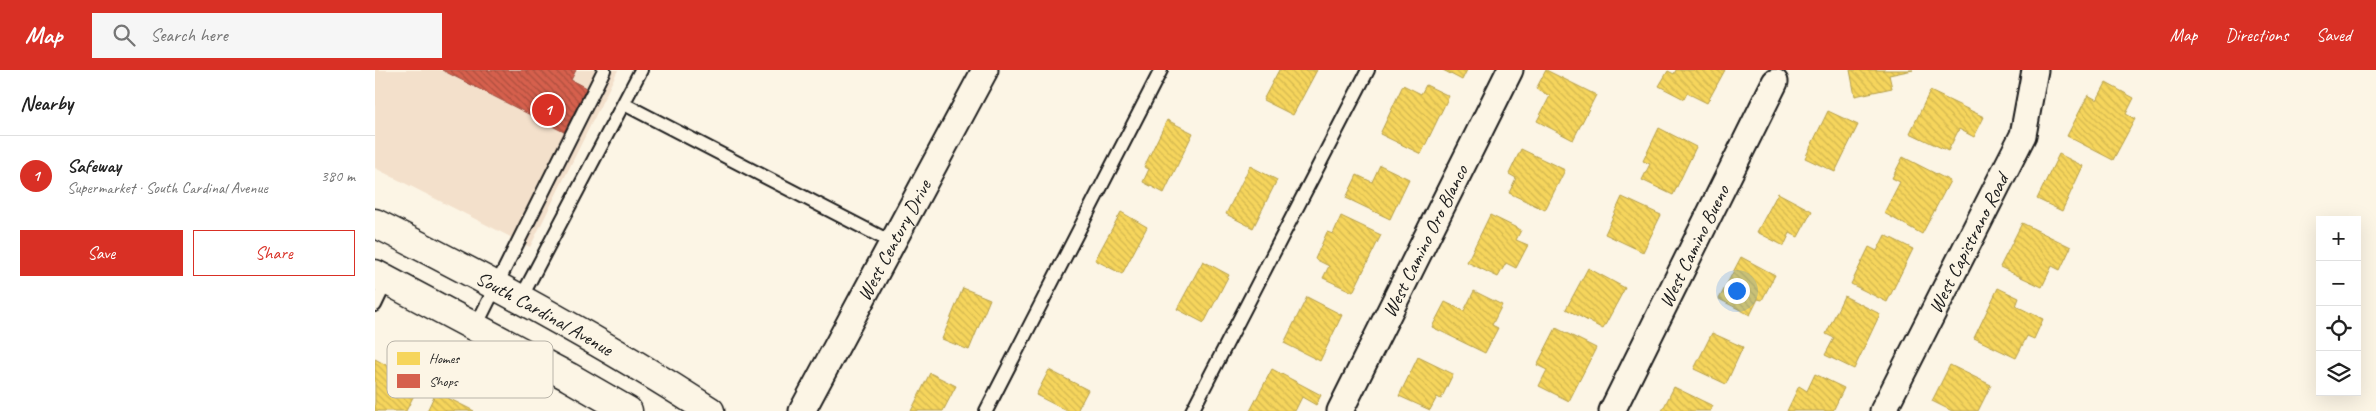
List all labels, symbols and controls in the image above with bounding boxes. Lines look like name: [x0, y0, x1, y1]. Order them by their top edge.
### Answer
search box: [92, 13, 442, 58]
text: Map: [25, 20, 62, 50]
icon: search: [110, 21, 138, 49]
text: Search here: [150, 23, 228, 47]
text: Map: [2170, 24, 2197, 46]
text: Directions: [2225, 24, 2288, 46]
text: Saved: [2316, 24, 2351, 46]
text: Nearby: [20, 90, 73, 116]
pin: 1: [532, 91, 564, 129]
text: Safeway: [67, 154, 121, 178]
street label: West Camino Oro Blanco: [1376, 160, 1474, 321]
text: 1: [32, 166, 40, 186]
text: 380 m: [321, 166, 355, 186]
street label: West Capistrano Road: [1922, 167, 2015, 317]
street label: West Century Drive: [851, 174, 937, 305]
text: Supermarket · South Cardinal Avenue: [67, 178, 268, 198]
street label: West Camino Bueno: [1653, 180, 1735, 311]
map controls: [2316, 216, 2361, 396]
button: +: [2316, 216, 2361, 261]
button: Save: [20, 230, 183, 276]
button: Share: [193, 230, 355, 276]
button: −: [2316, 261, 2361, 306]
street label: South Cardinal Avenue: [472, 265, 619, 362]
your location: [1724, 278, 1750, 304]
button: locate: [2316, 306, 2361, 351]
legend: [387, 341, 553, 398]
text: Homes: [429, 350, 460, 367]
button: layers: [2316, 351, 2361, 396]
text: Shops: [429, 373, 459, 390]

